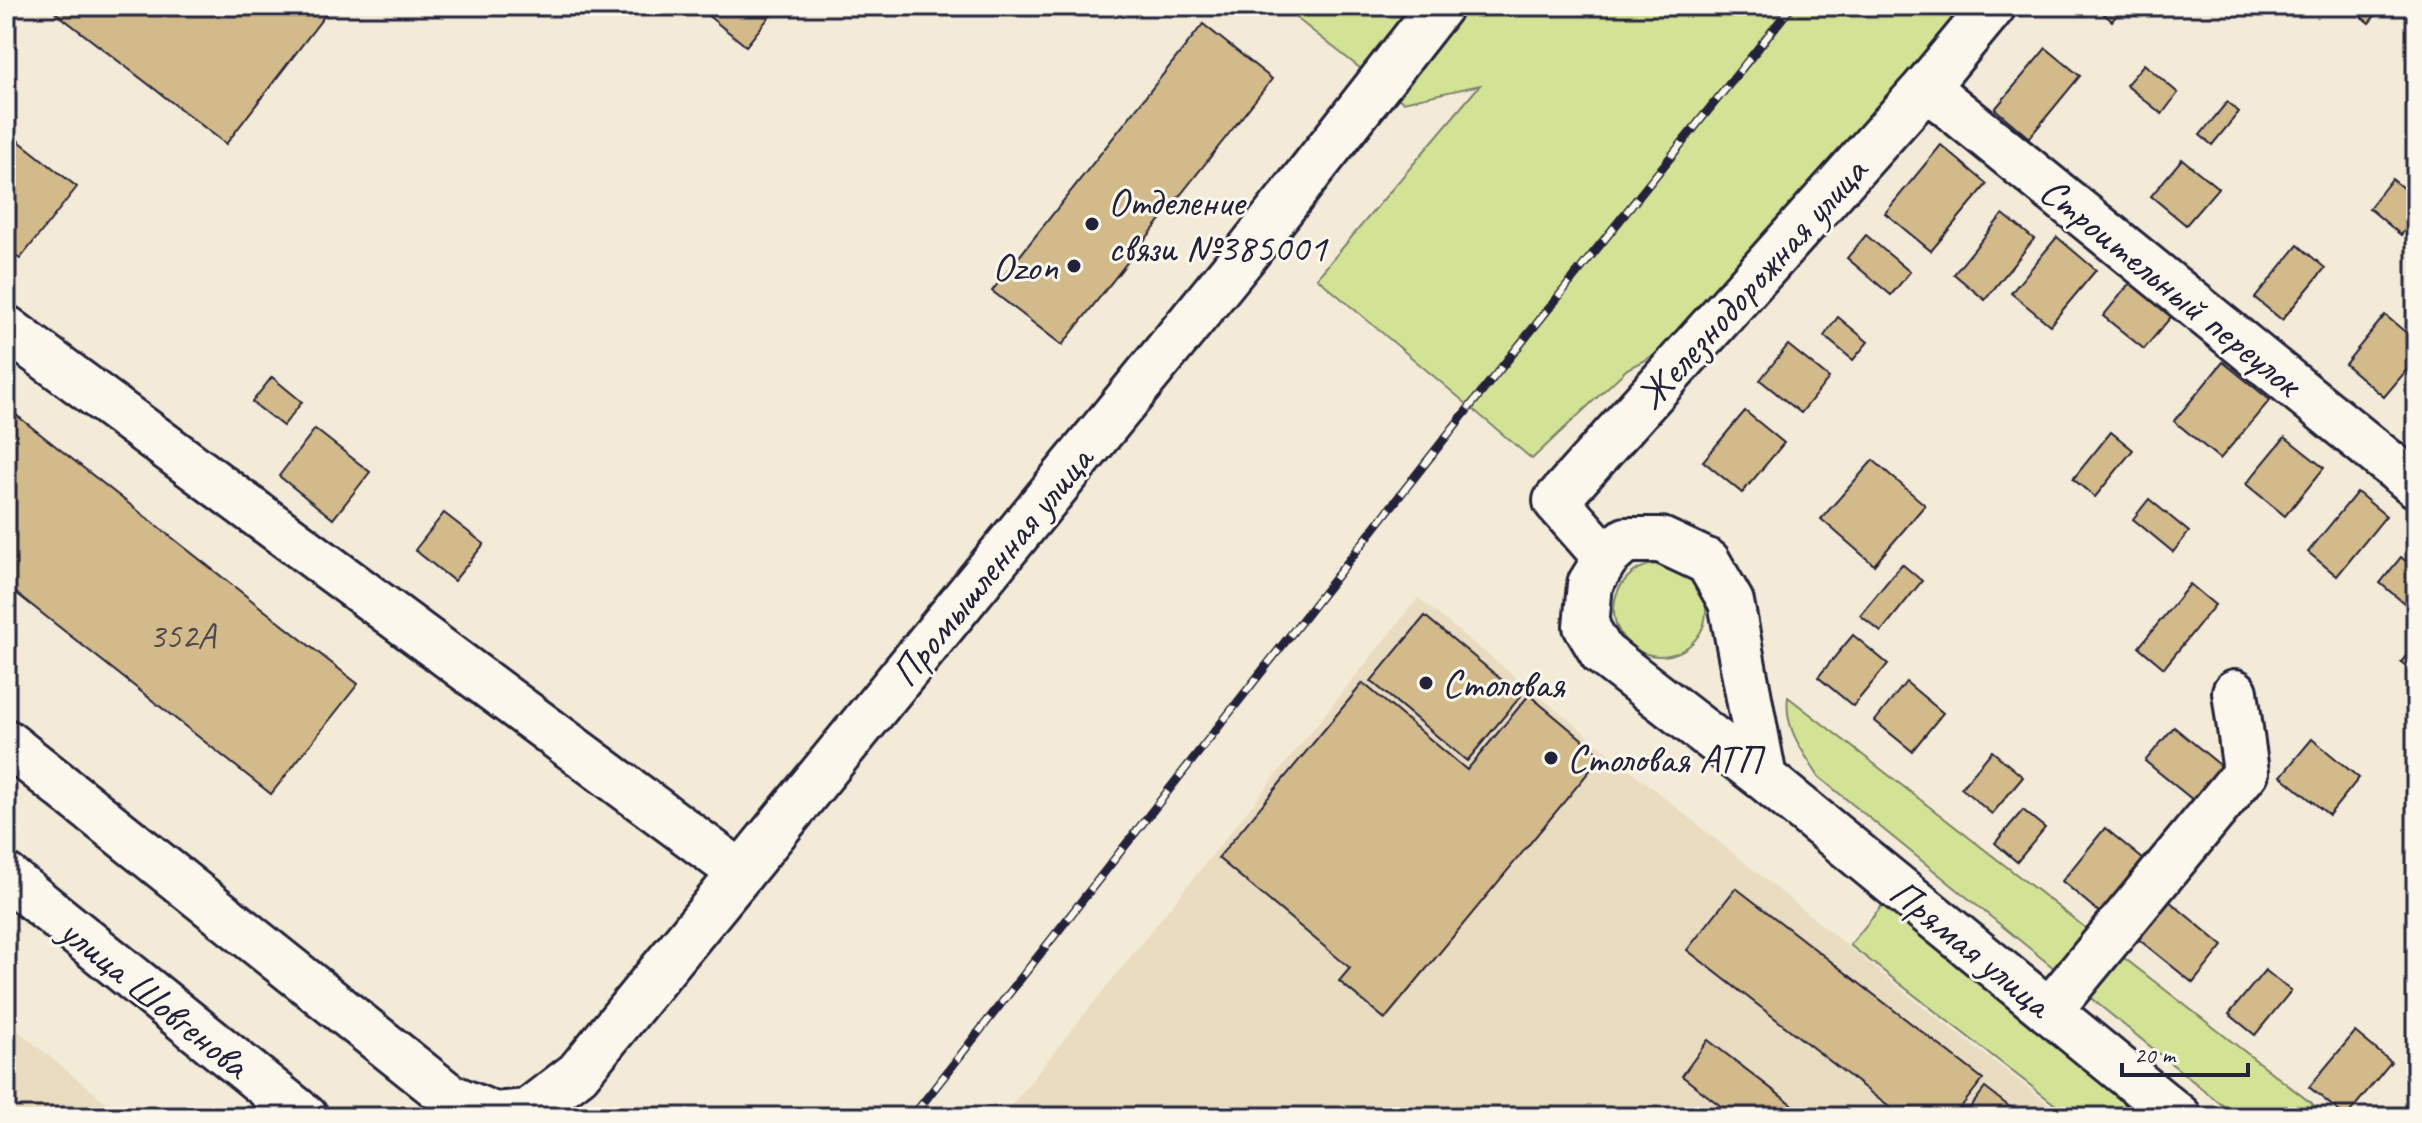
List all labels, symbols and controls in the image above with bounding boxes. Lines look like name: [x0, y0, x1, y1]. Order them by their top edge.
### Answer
street label: Железнодорожная улица: [1626, 146, 1880, 420]
street label: Строительный переулок: [2030, 166, 2314, 409]
place label: Отделение связи №385001: [1108, 177, 1329, 273]
marker: Отделение связи №385001: [1083, 215, 1101, 233]
place label: Ozon: [992, 242, 1059, 292]
marker: Ozon: [1065, 257, 1083, 275]
street label: Промышленная улица: [880, 434, 1106, 697]
house number: 352А: [149, 613, 217, 659]
place label: Столовая: [1442, 659, 1566, 709]
marker: Столовая: [1417, 674, 1435, 692]
place label: Столовая АТП: [1567, 734, 1766, 784]
marker: Столовая АТП: [1542, 749, 1560, 767]
street label: Прямая улица: [1879, 867, 2064, 1030]
street label: улица Шовгенова: [48, 905, 261, 1091]
scale bar: [2122, 1027, 2248, 1077]
text: 20 m: [2134, 1040, 2177, 1070]

